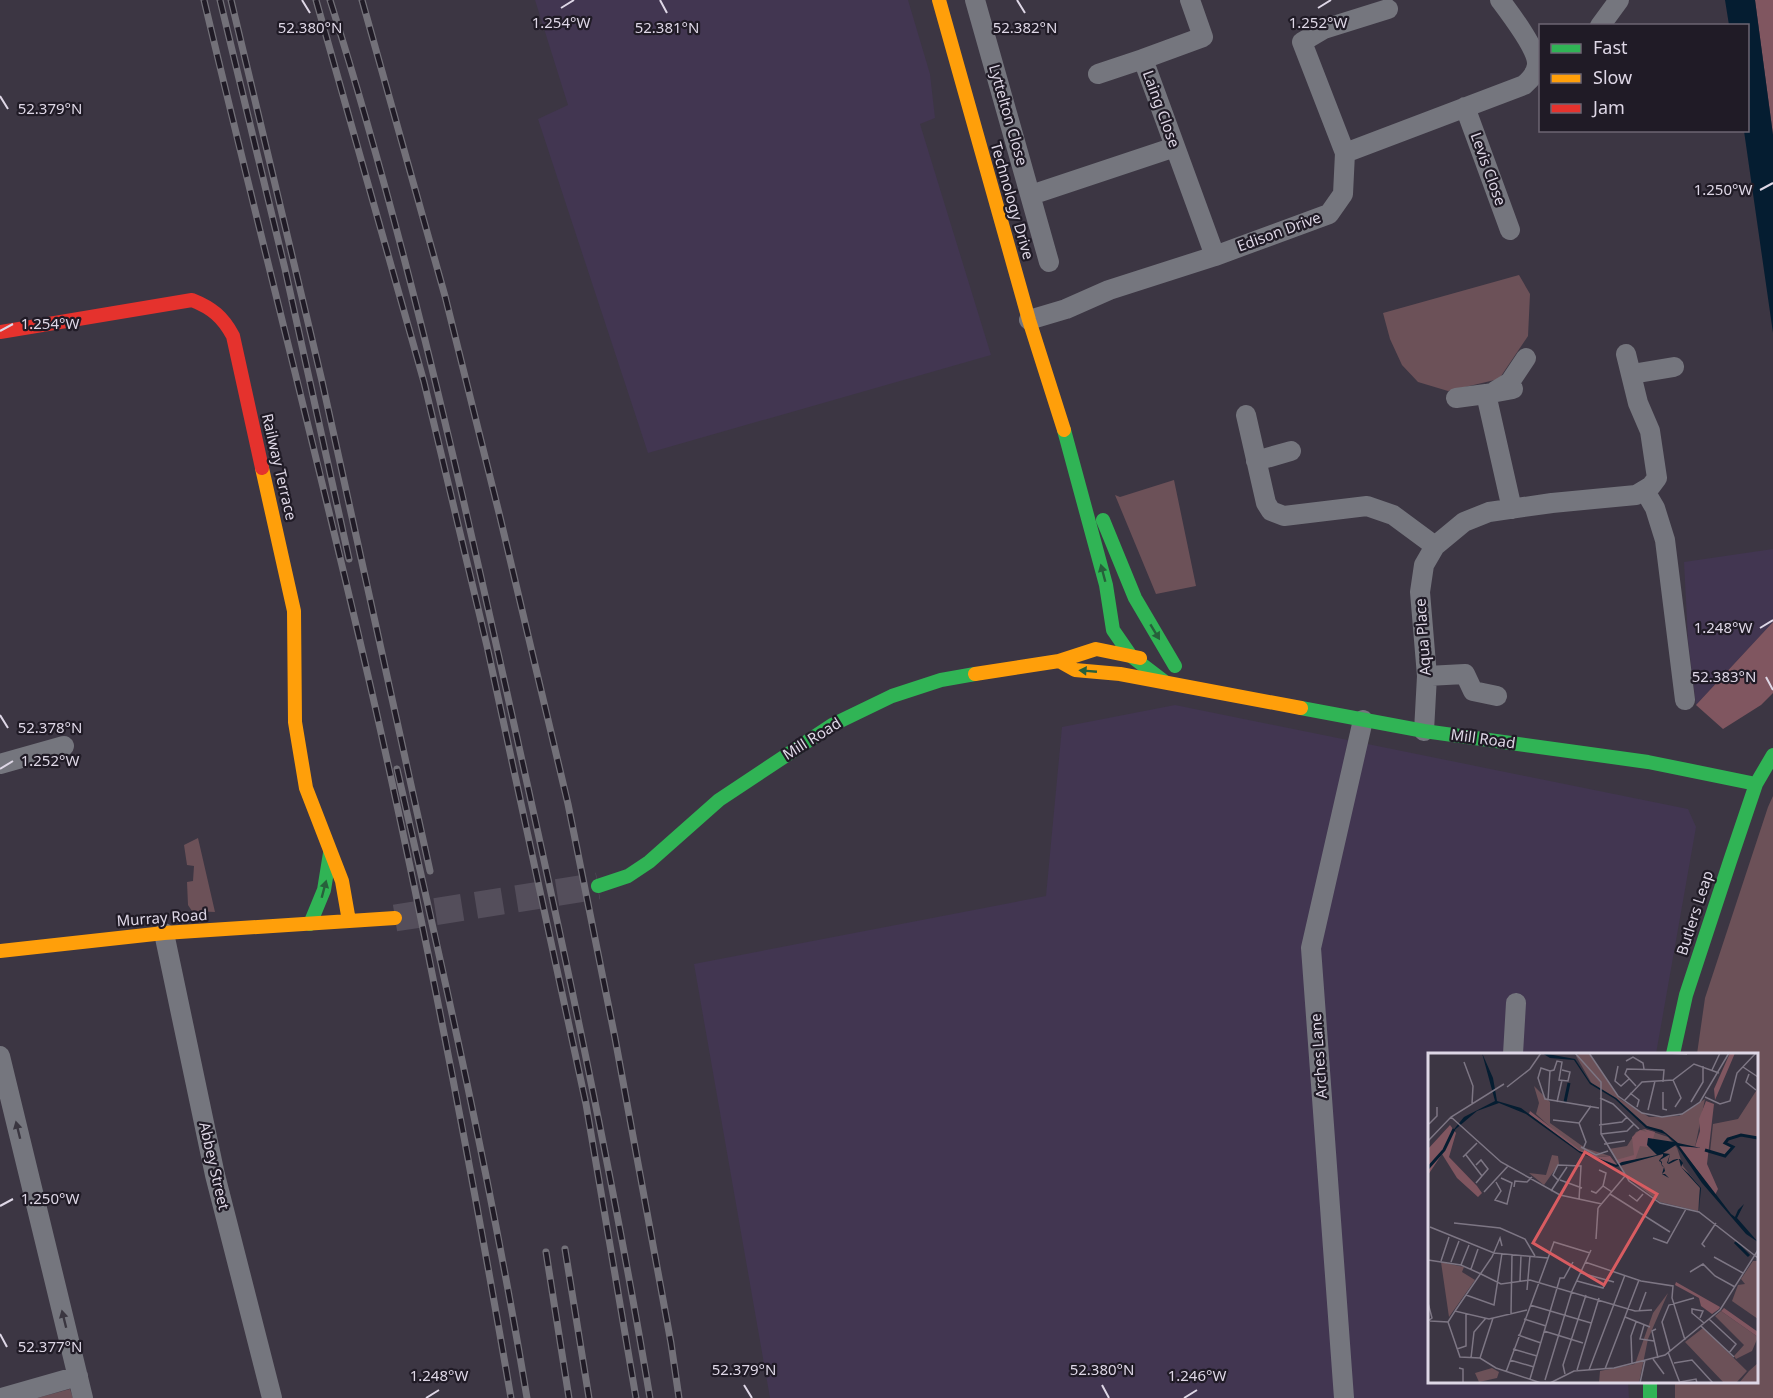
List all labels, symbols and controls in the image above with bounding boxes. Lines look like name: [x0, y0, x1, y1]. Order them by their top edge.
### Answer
text: 1.254°W: [532, 12, 590, 32]
text: 1.252°W: [1289, 12, 1347, 32]
text: 52.380°N: [278, 17, 342, 37]
text: 52.381°N: [635, 17, 699, 37]
text: 52.382°N: [993, 17, 1057, 37]
legend: [1539, 24, 1749, 132]
text: Fast: [1593, 35, 1628, 59]
street label: Lyttelton Close: [985, 62, 1033, 168]
text: Slow: [1593, 65, 1632, 89]
street label: Laing Close: [1139, 67, 1185, 150]
text: Jam: [1591, 95, 1625, 119]
text: 52.379°N: [18, 98, 82, 118]
street label: Levis Close: [1466, 129, 1511, 208]
street label: Technology Drive: [987, 140, 1039, 262]
text: 1.250°W: [1694, 179, 1752, 199]
street label: Edison Drive: [1234, 207, 1323, 256]
text: 1.254°W: [21, 313, 79, 333]
street label: Railway Terrace: [258, 411, 302, 522]
one-way arrow: [1098, 564, 1107, 582]
street label: Aqua Place: [1409, 598, 1435, 676]
text: 1.248°W: [1694, 617, 1752, 637]
one-way arrow: [1149, 624, 1160, 640]
one-way arrow: [1079, 666, 1098, 676]
text: 52.383°N: [1692, 666, 1756, 686]
street label: Mill Road: [779, 712, 844, 764]
text: 52.378°N: [18, 717, 82, 737]
street label: Mill Road: [1449, 724, 1517, 752]
text: 1.252°W: [21, 750, 79, 770]
street label: Butlers Leap: [1671, 868, 1717, 958]
one-way arrow: [320, 880, 330, 898]
street label: Murray Road: [116, 904, 208, 930]
street label: Arches Lane: [1305, 1013, 1331, 1099]
inset map: [1428, 1053, 1758, 1383]
street label: Abbey Street: [195, 1120, 235, 1212]
one-way arrow: [12, 1121, 22, 1139]
text: 1.250°W: [21, 1188, 79, 1208]
one-way arrow: [58, 1310, 68, 1328]
text: 52.377°N: [18, 1336, 82, 1356]
text: 52.379°N: [712, 1359, 776, 1379]
text: 52.380°N: [1070, 1359, 1134, 1379]
text: 1.248°W: [410, 1365, 468, 1385]
text: 1.246°W: [1168, 1365, 1226, 1385]

